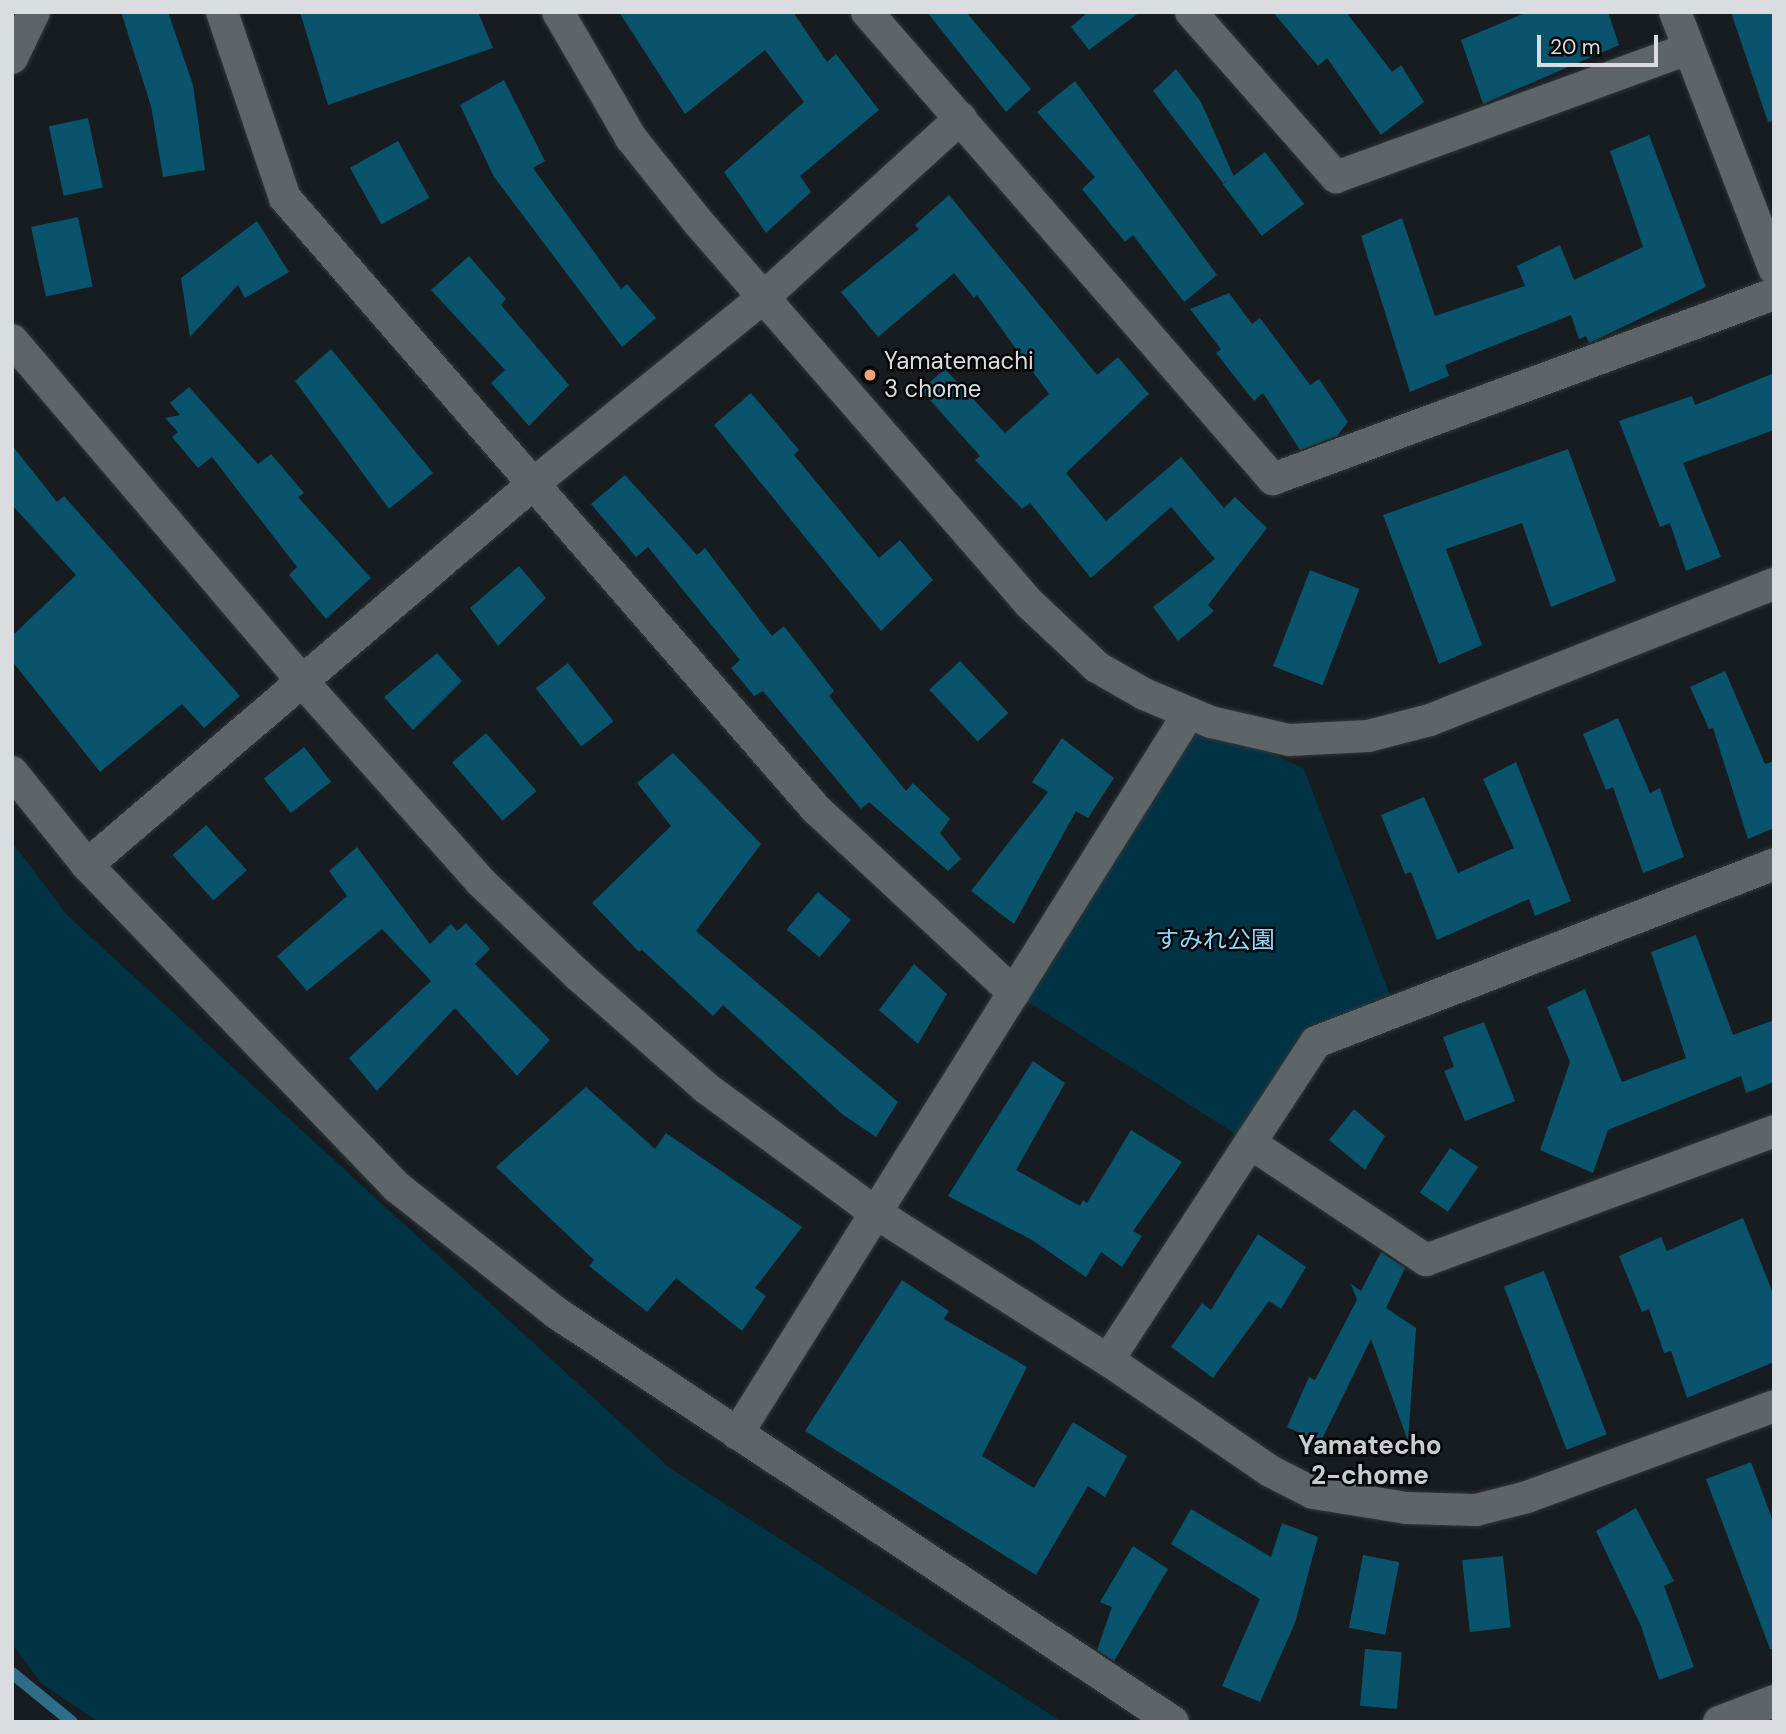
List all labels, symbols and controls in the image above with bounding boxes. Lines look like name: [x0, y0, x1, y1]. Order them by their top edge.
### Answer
scale bar: [1541, 21, 1662, 65]
text: 20 m: [1550, 33, 1601, 61]
place label: Yamatemachi 3 chome: [884, 347, 1034, 403]
marker: Yamatemachi 3 chome: [862, 367, 878, 383]
park label: すみれ公園: [1155, 926, 1275, 954]
district label: Yamatecho 2-chome: [1298, 1430, 1442, 1492]

